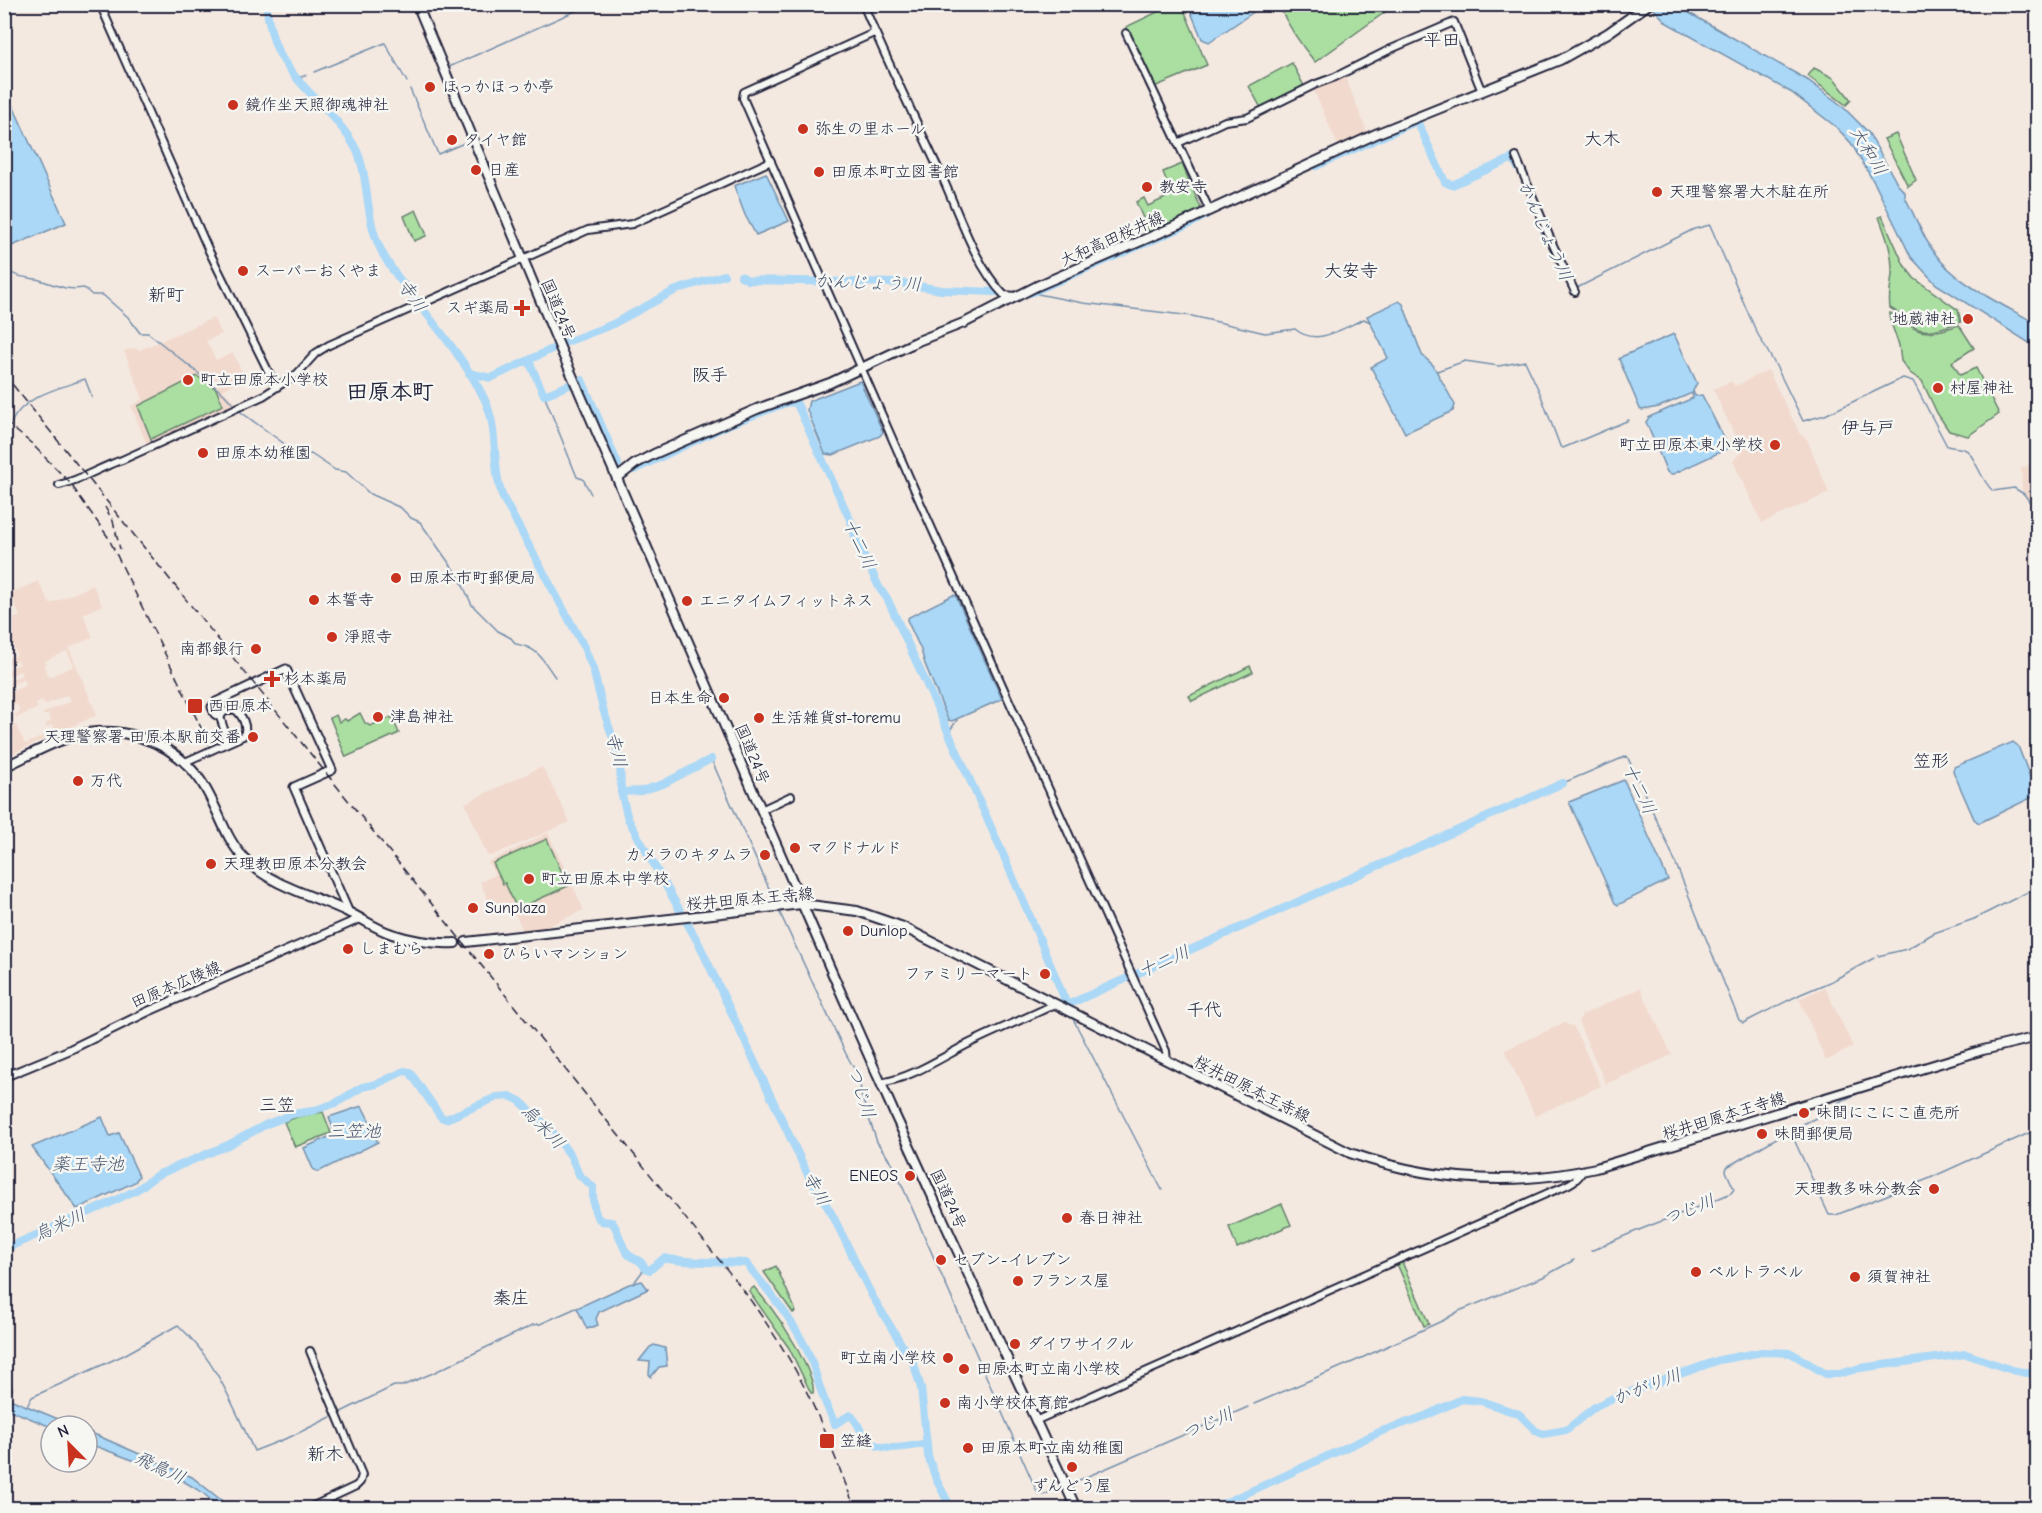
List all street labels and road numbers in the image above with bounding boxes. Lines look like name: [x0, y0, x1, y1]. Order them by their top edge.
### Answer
street label: 大和高田桜井線: [1057, 208, 1167, 270]
street label: 国道24号: [537, 276, 579, 342]
street label: 国道24号: [731, 721, 773, 787]
street label: 桜井田原本王寺線: [685, 884, 815, 914]
street label: 田原本広陵線: [128, 958, 224, 1012]
street label: 桜井田原本王寺線: [1191, 1052, 1313, 1126]
street label: 桜井田原本王寺線: [1660, 1089, 1788, 1143]
street label: 国道24号: [926, 1166, 970, 1232]

